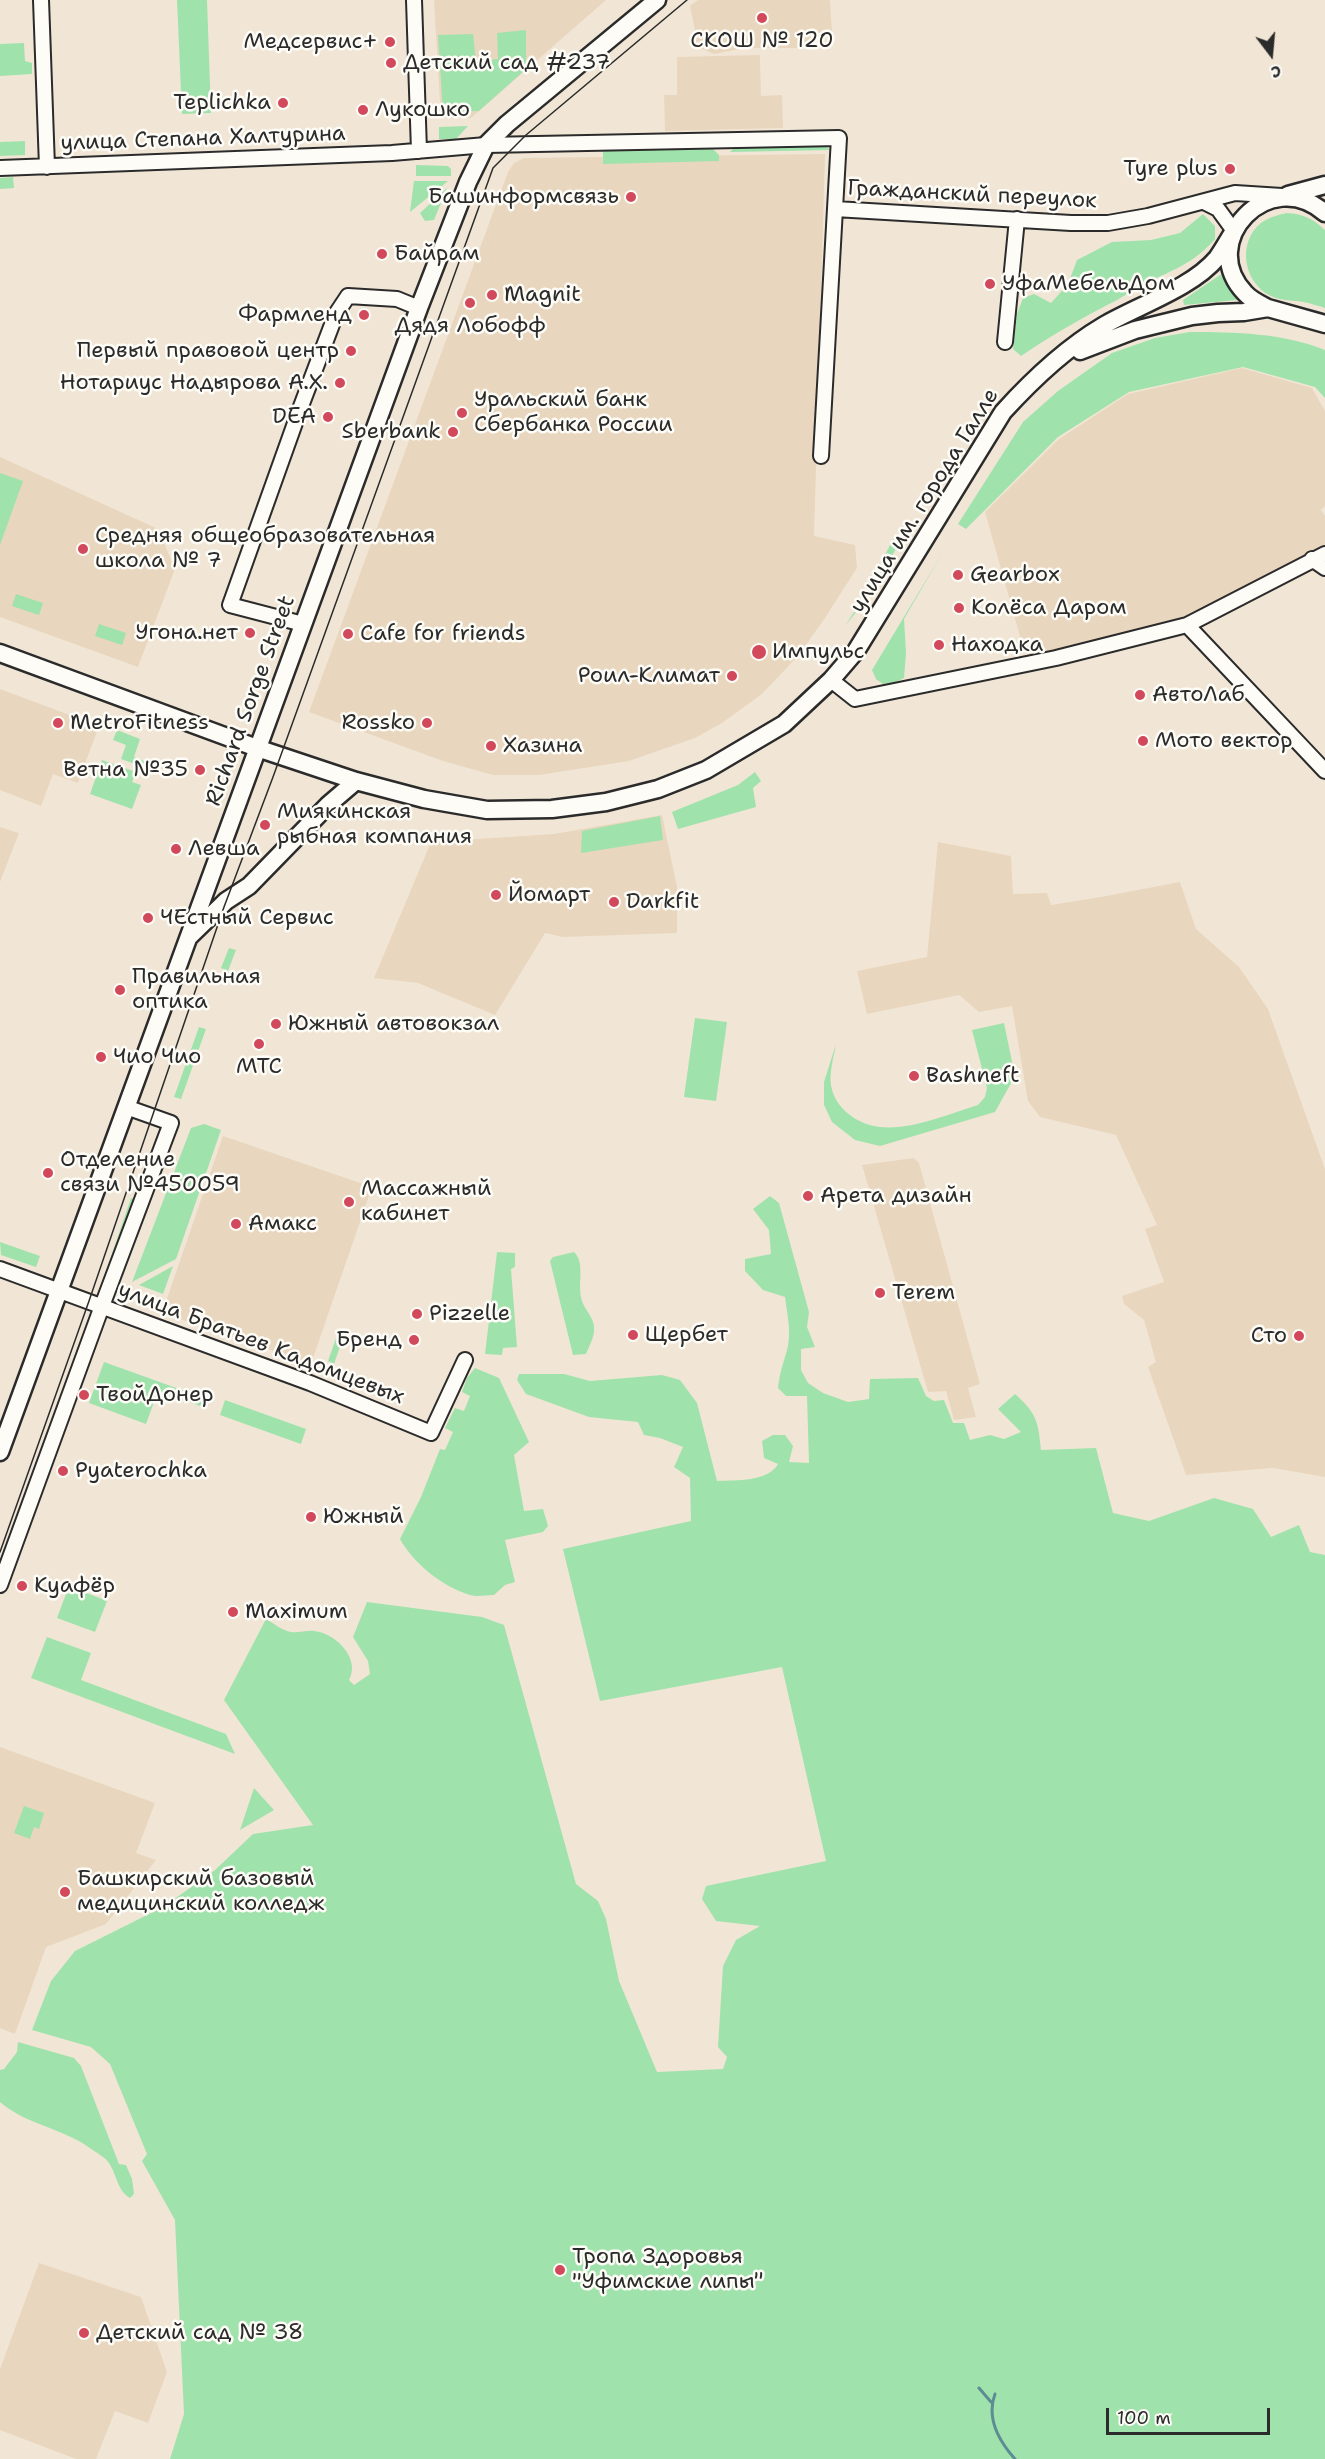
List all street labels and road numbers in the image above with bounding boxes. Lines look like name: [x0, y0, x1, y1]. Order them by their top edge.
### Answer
street label: улица Степана Халтурина: [60, 121, 346, 157]
street label: Гражданский переулок: [846, 175, 1098, 215]
street label: улица им. города Галле: [845, 384, 1005, 618]
street label: Richard Sorge Street: [201, 592, 301, 810]
street label: улица Братьев Кадомцевых: [114, 1277, 408, 1411]

